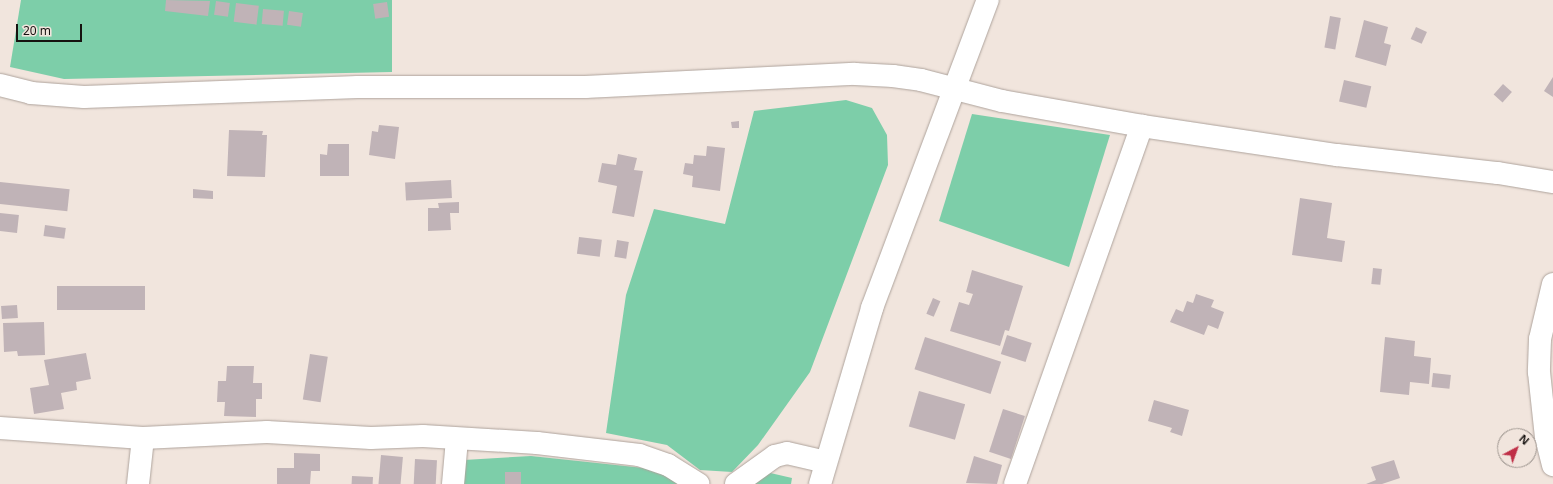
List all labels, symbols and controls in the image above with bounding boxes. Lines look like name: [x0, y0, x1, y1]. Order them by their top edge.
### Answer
scale bar: [18, 16, 84, 42]
text: 20 m: [23, 22, 51, 39]
north arrow: [1497, 428, 1537, 468]
text: N: [1516, 431, 1533, 448]

